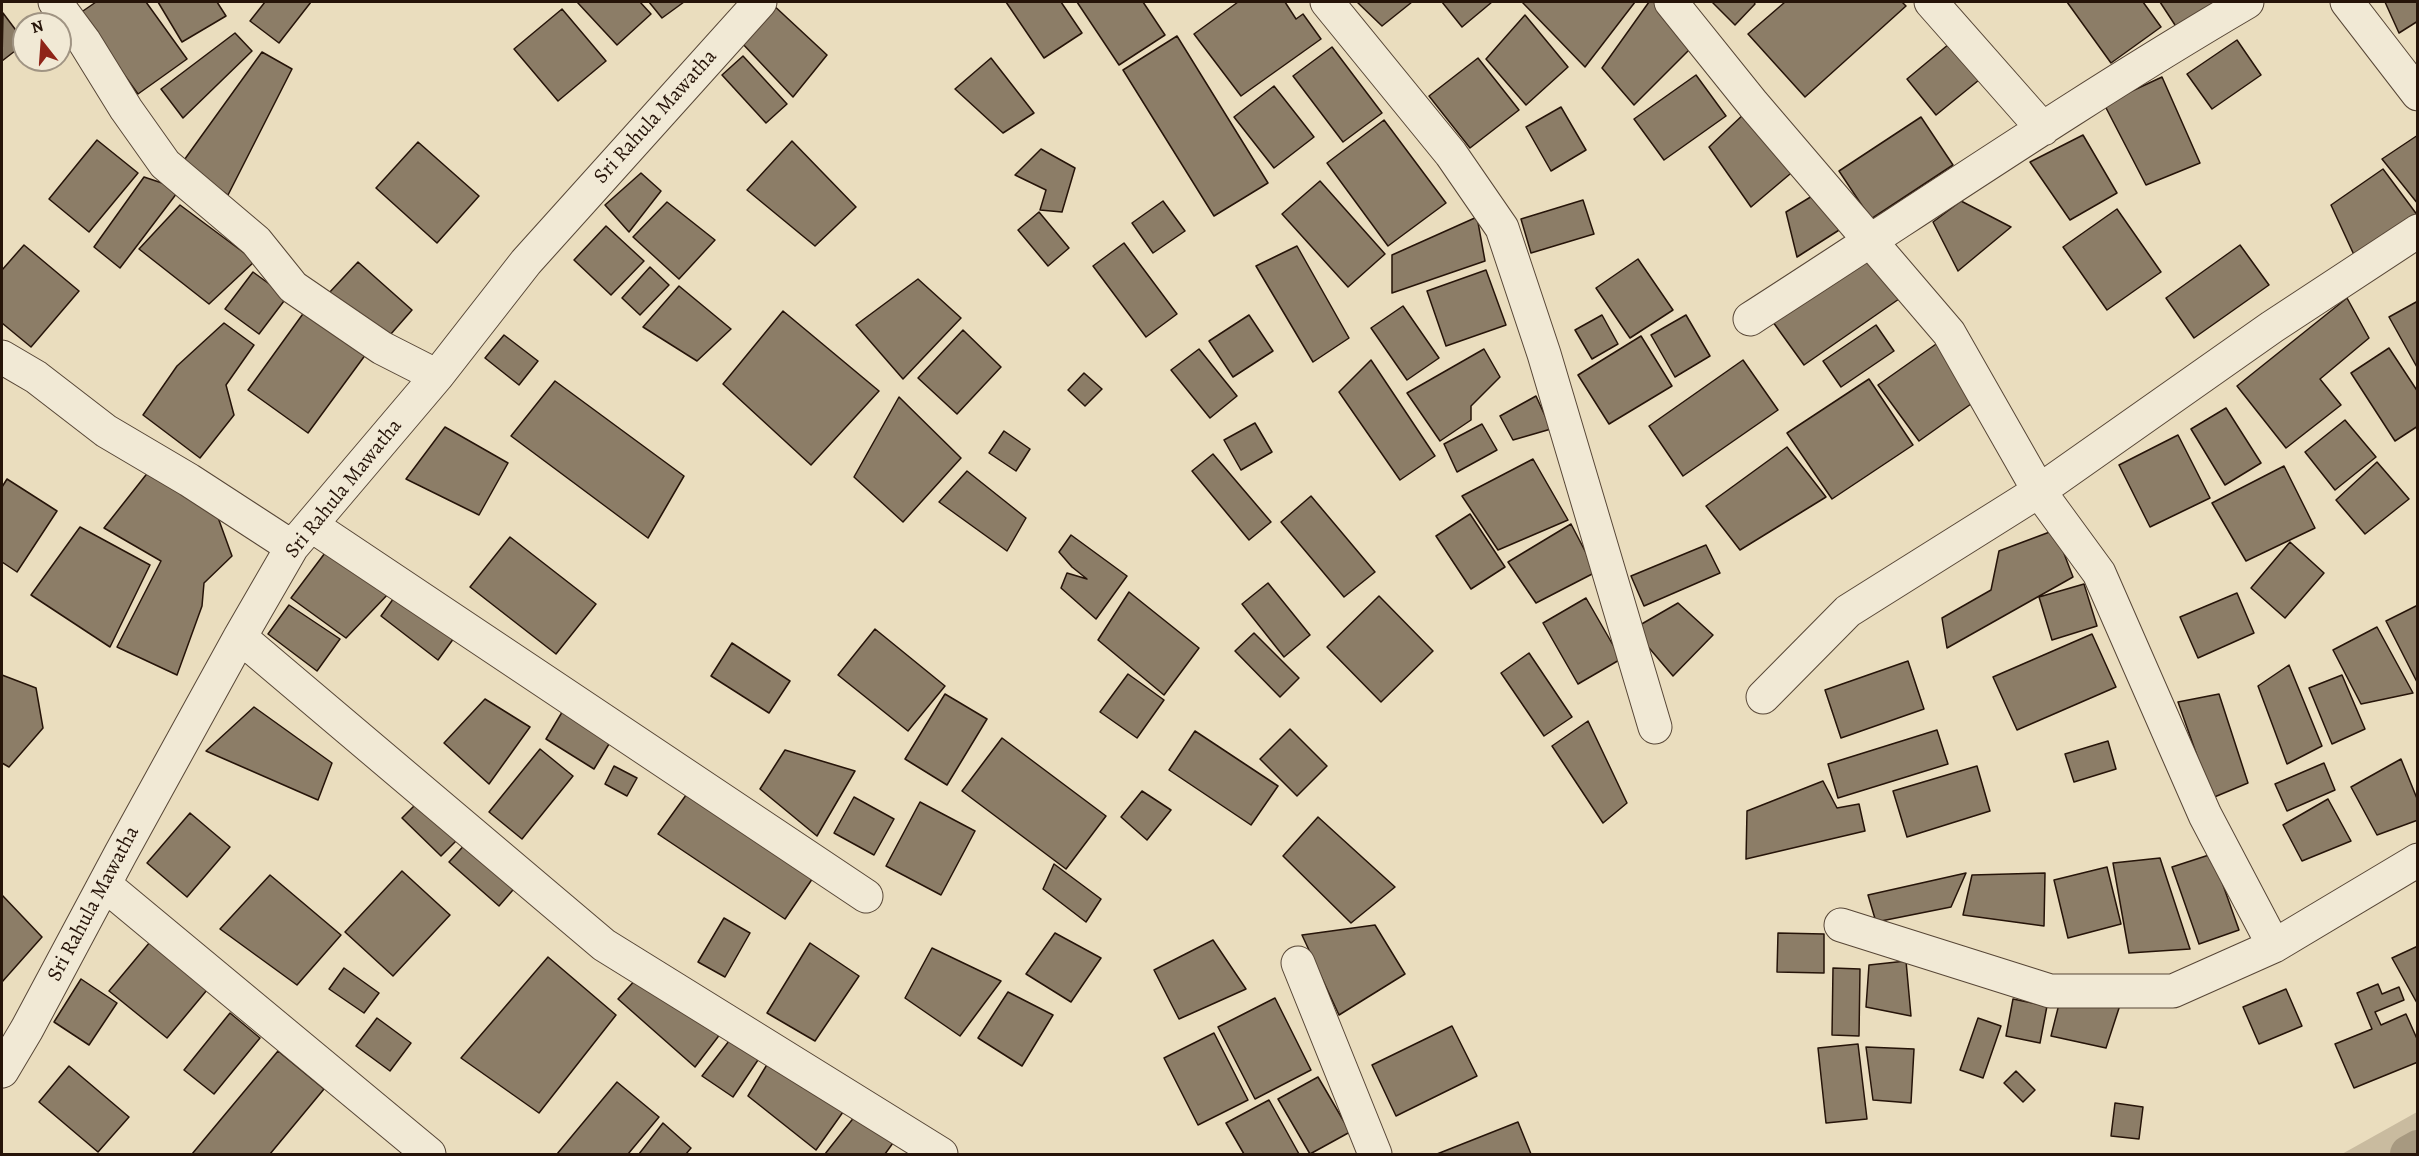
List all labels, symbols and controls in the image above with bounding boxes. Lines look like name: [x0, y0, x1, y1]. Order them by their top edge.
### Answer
north arrow: [12, 12, 72, 72]
text: N: [29, 14, 46, 39]
street label: Sri Rahula Mawatha: [589, 45, 723, 189]
street label: Sri Rahula Mawatha: [280, 414, 408, 564]
street label: Sri Rahula Mawatha: [42, 822, 146, 986]

